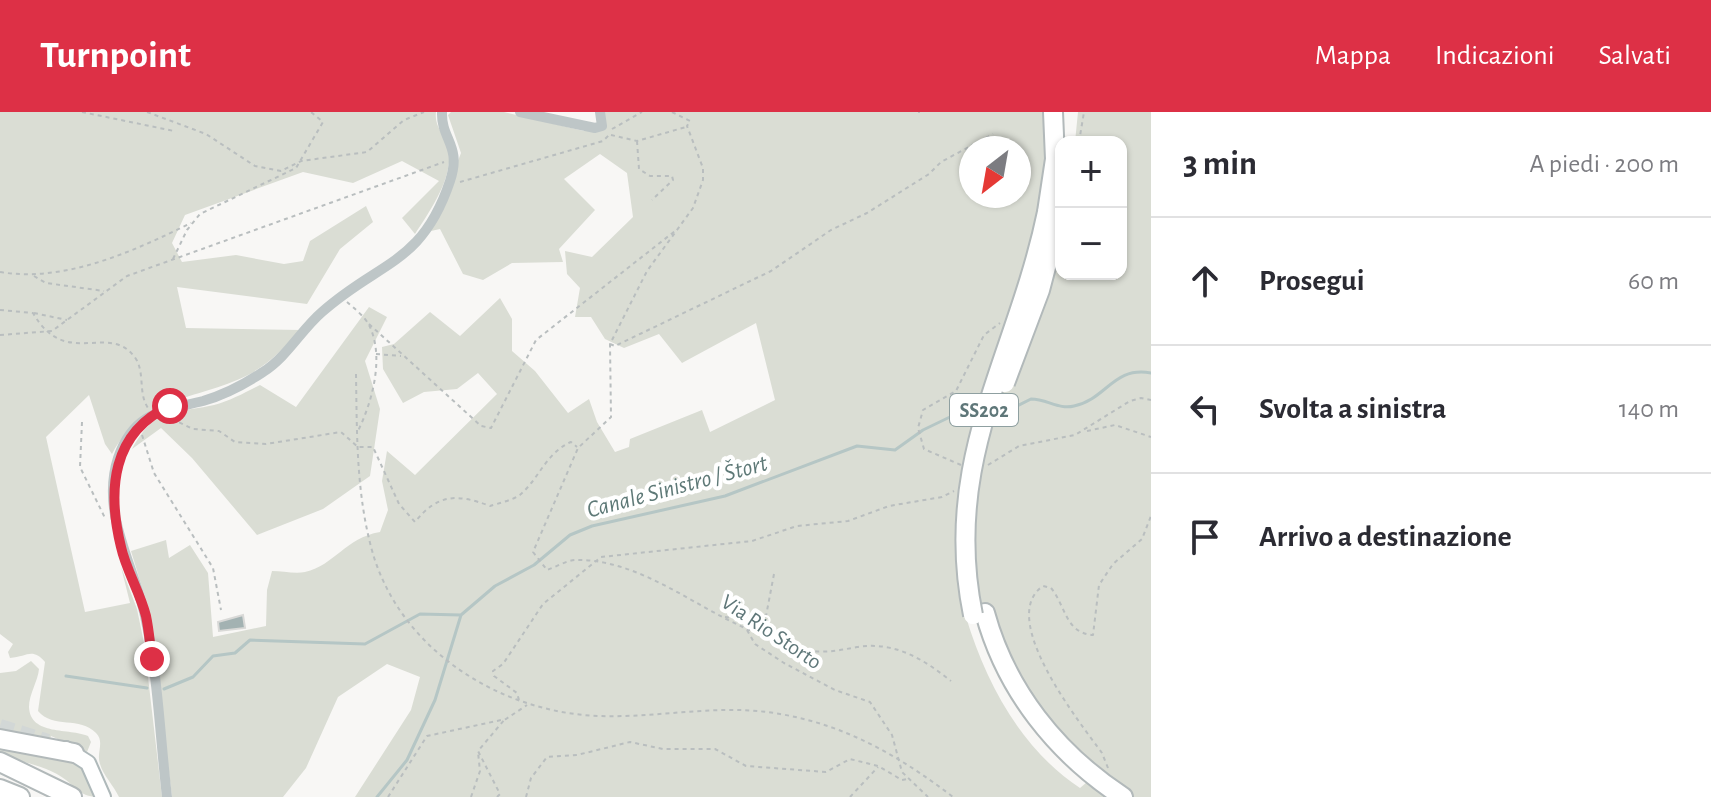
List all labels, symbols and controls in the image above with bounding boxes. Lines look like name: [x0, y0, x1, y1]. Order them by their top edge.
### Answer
text: Turnpoint: [40, 37, 191, 75]
text: Mappa: [1315, 42, 1391, 70]
text: Indicazioni: [1435, 42, 1554, 70]
text: Salvati: [1598, 42, 1671, 70]
north arrow: [959, 136, 1031, 208]
map controls: [1055, 136, 1127, 280]
button: +: [1055, 136, 1127, 208]
text: 3 min: [1183, 147, 1257, 181]
text: A piedi · 200 m: [1529, 151, 1679, 177]
button: −: [1055, 208, 1127, 280]
icon: ahead: [1183, 259, 1227, 303]
text: Prosegui: [1259, 266, 1365, 296]
text: 60 m: [1628, 268, 1679, 294]
icon: left: [1183, 387, 1227, 431]
route start: [152, 388, 188, 424]
road number: SS202: [950, 394, 1018, 426]
text: Svolta a sinistra: [1259, 394, 1446, 424]
text: 140 m: [1619, 396, 1679, 422]
water label: Canale Sinistro / Štort: [584, 450, 770, 523]
icon: arrive: [1183, 515, 1227, 559]
text: Arrivo a destinazione: [1259, 522, 1512, 552]
street label: Via Rio Storto: [717, 590, 826, 673]
route end: [134, 641, 170, 677]

